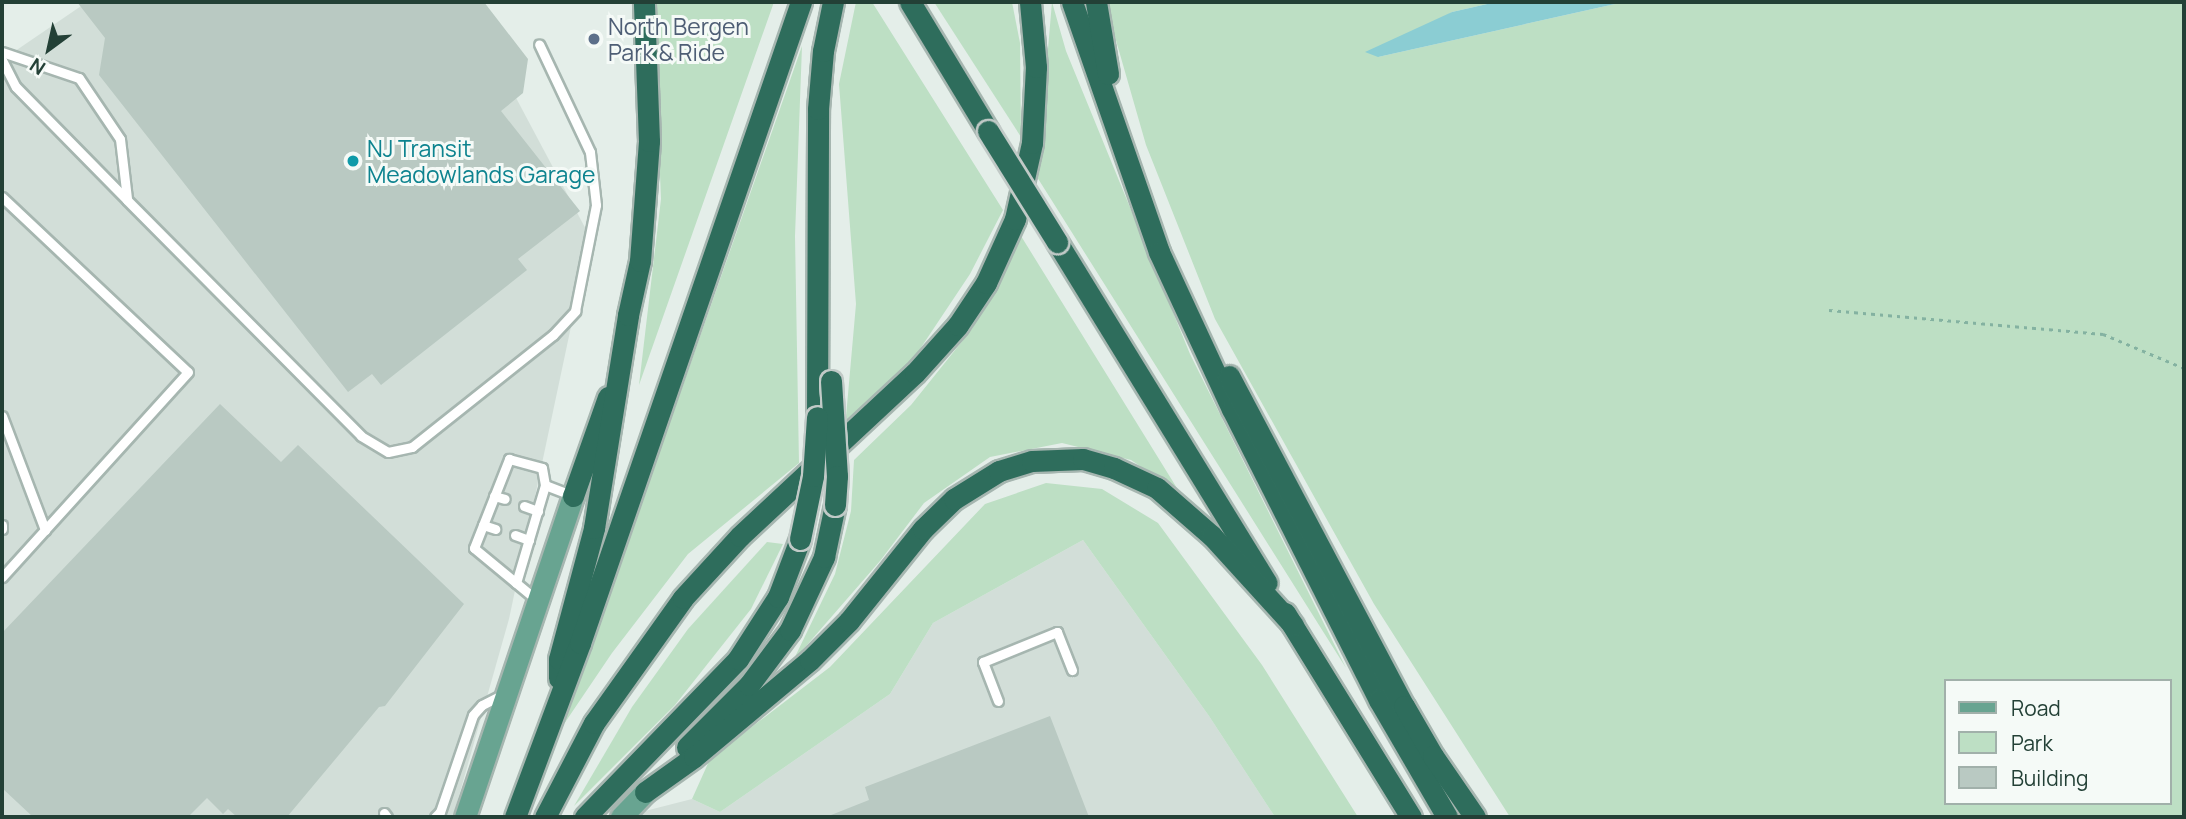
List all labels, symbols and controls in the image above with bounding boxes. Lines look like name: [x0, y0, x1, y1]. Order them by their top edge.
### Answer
place label: North Bergen Park & Ride: [608, 12, 749, 66]
north arrow: [14, 14, 84, 84]
marker: North Bergen Park & Ride: [586, 31, 602, 47]
text: N: [25, 52, 50, 81]
place label: NJ Transit Meadowlands Garage: [367, 134, 595, 188]
marker: NJ Transit Meadowlands Garage: [345, 153, 361, 169]
legend: [1944, 679, 2172, 805]
text: Road: [2011, 694, 2061, 722]
text: Park: [2011, 729, 2053, 757]
text: Building: [2011, 764, 2088, 792]

